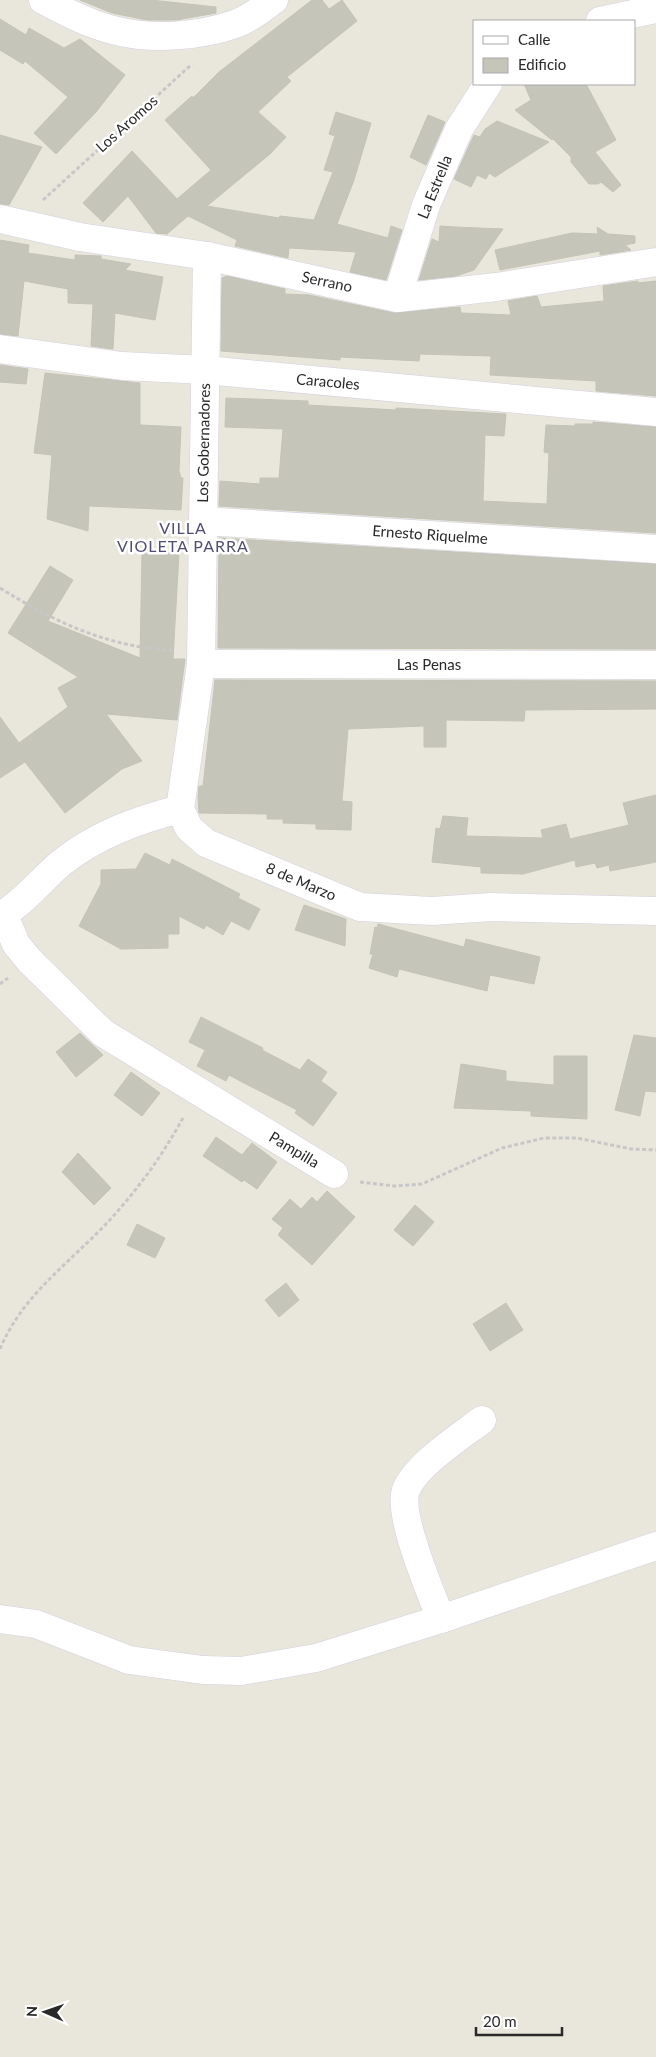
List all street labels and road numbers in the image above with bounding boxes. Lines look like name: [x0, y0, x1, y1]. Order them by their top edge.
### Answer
street label: Los Aromos: [92, 91, 161, 156]
street label: La Estrella: [413, 152, 455, 221]
street label: Serrano: [300, 267, 354, 295]
street label: Caracoles: [296, 369, 361, 393]
street label: Los Gobernadores: [193, 383, 213, 503]
street label: Ernesto Riquelme: [372, 521, 489, 547]
street label: Las Penas: [397, 655, 461, 673]
street label: 8 de Marzo: [264, 858, 339, 904]
street label: Pampilla: [266, 1127, 323, 1171]

